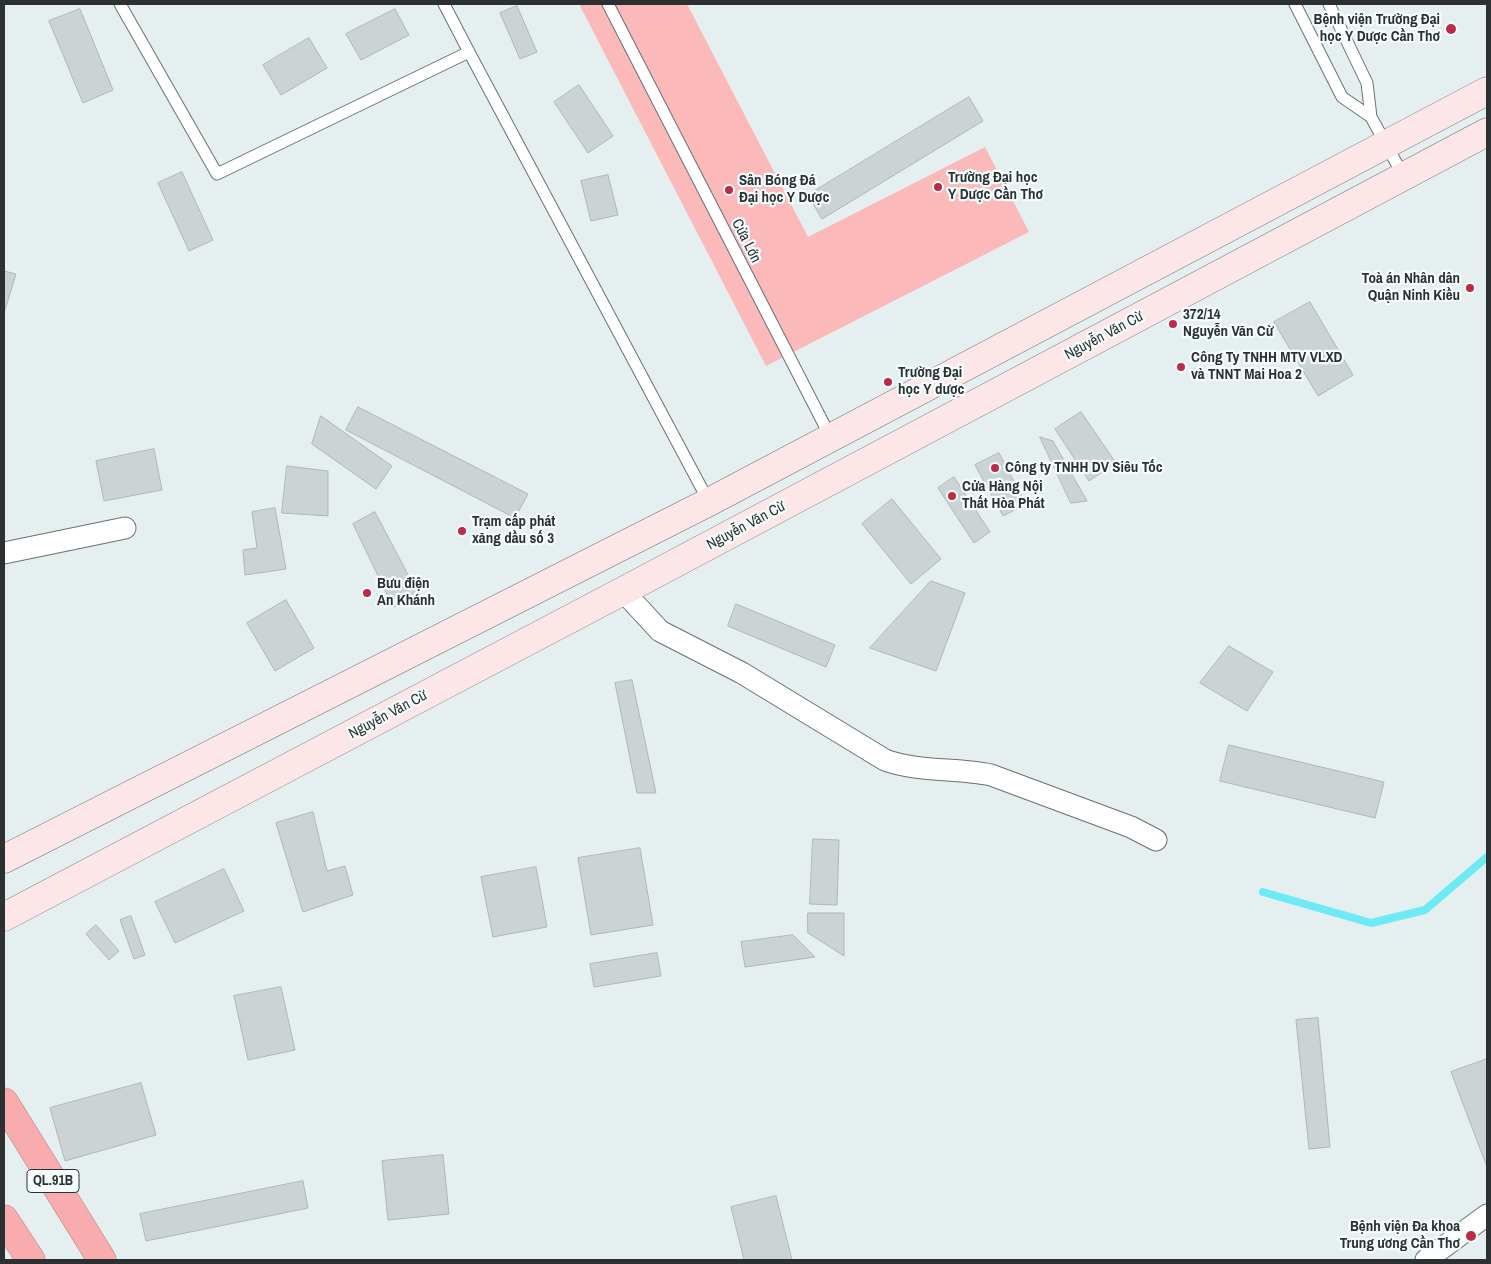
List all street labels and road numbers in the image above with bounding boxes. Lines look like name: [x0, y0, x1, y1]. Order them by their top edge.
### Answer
street label: Cửa Lớn: [727, 216, 765, 266]
street label: Nguyễn Văn Cừ: [1062, 308, 1146, 364]
street label: Nguyễn Văn Cừ: [704, 498, 788, 554]
street label: Nguyễn Văn Cừ: [346, 687, 430, 743]
road number: QL.91B: [27, 1170, 79, 1192]

